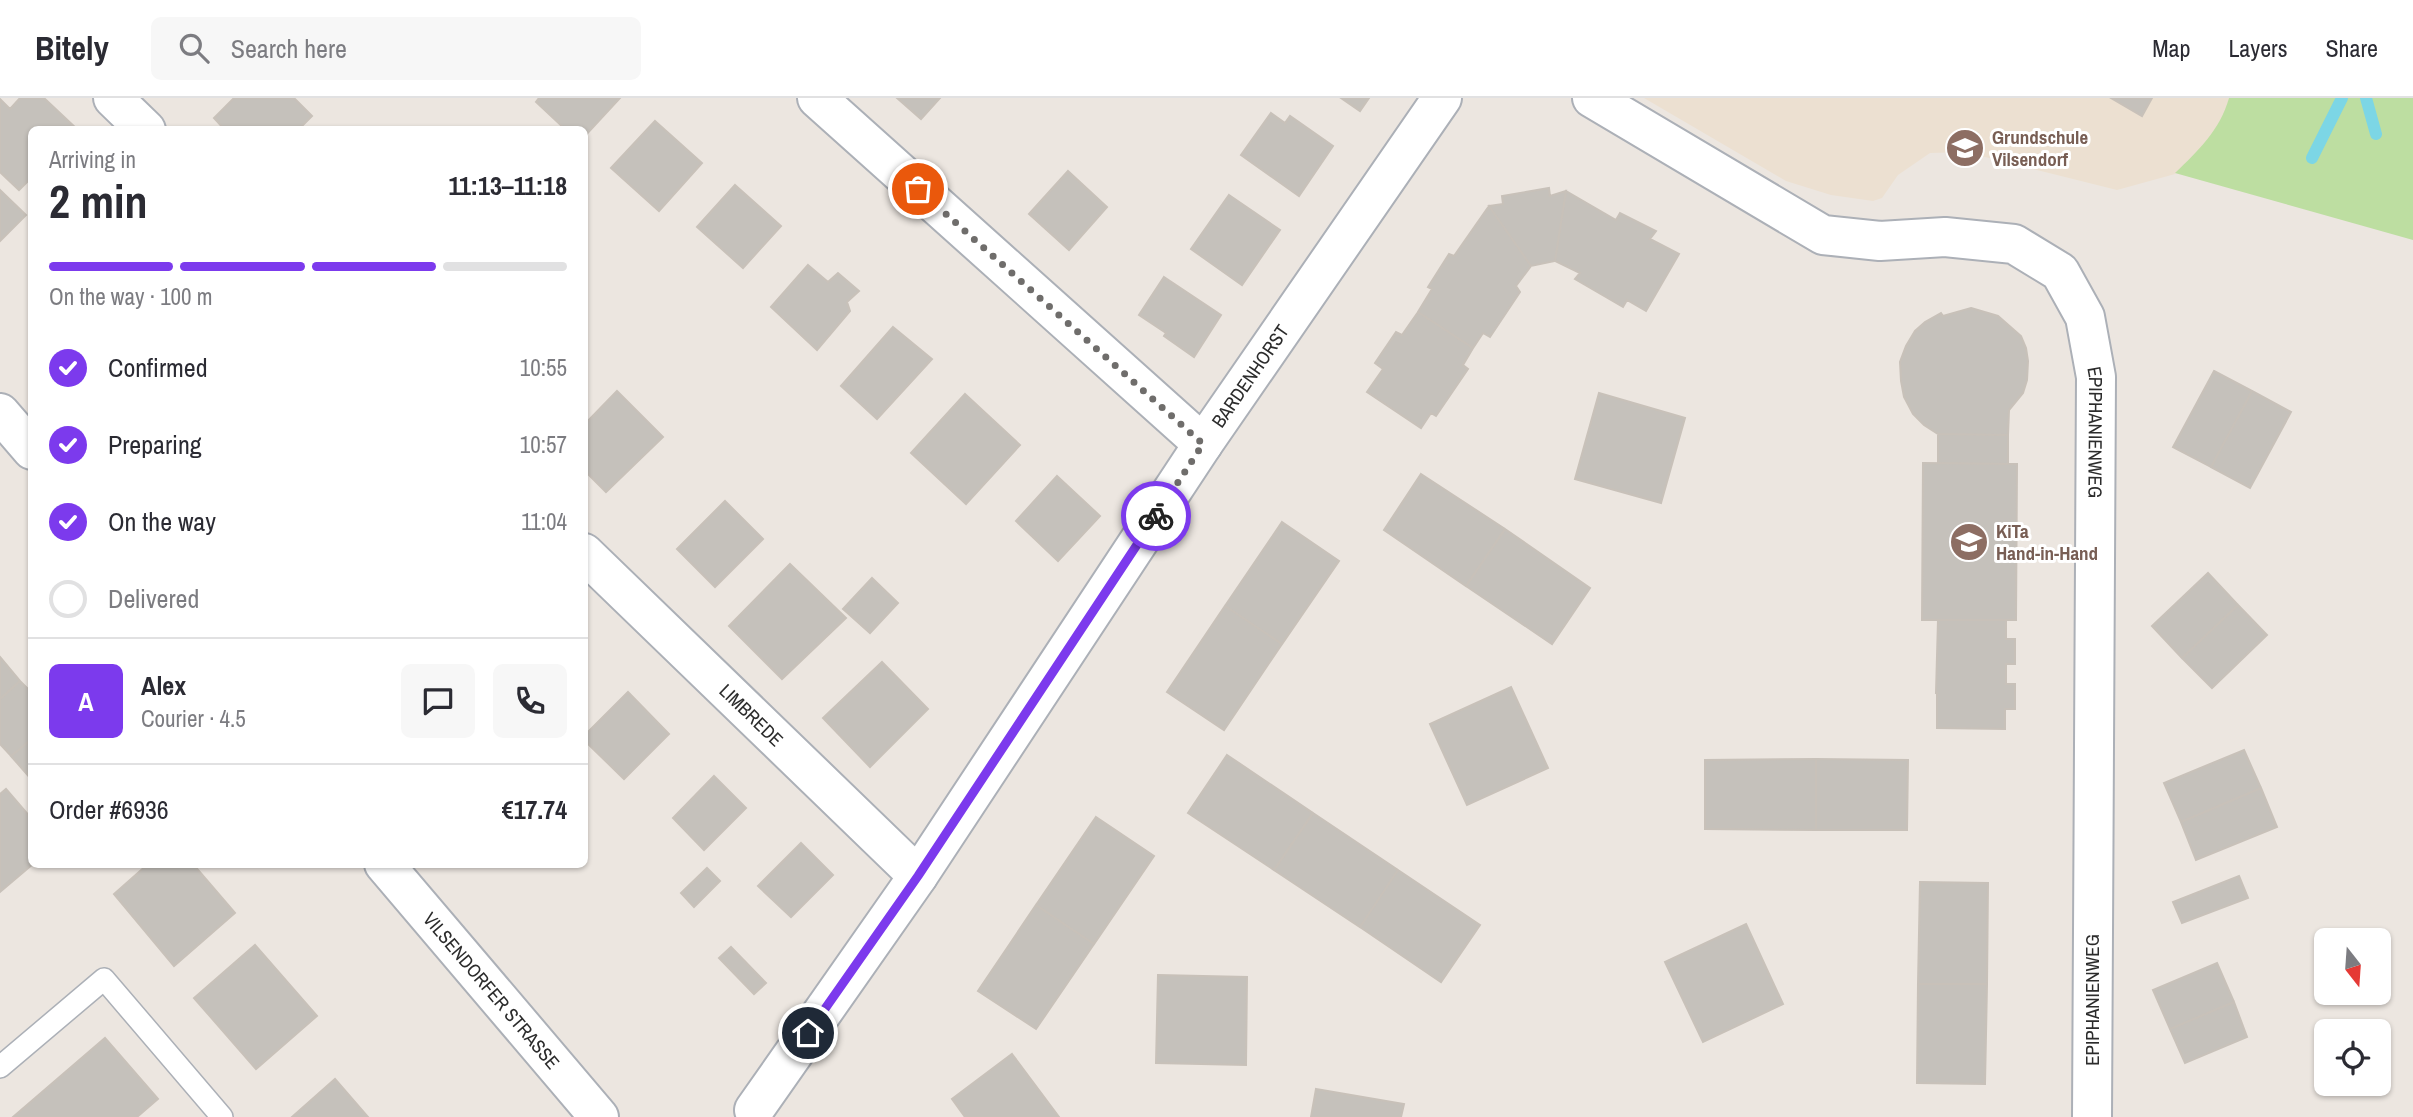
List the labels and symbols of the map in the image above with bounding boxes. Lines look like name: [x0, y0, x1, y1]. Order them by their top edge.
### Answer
place label: Grundschule Vilsendorf: [1992, 124, 2088, 172]
school or university icon: Grundschule Vilsendorf: [1944, 127, 1986, 169]
pin: [888, 159, 948, 219]
street label: BARDENHORST: [1205, 319, 1295, 433]
street label: EPIPHANIENWEG: [2081, 364, 2109, 498]
courier: [1121, 481, 1191, 551]
place label: KiTa Hand-in-Hand: [1996, 518, 2098, 566]
school or university icon: KiTa Hand-in-Hand: [1948, 521, 1990, 563]
street label: LIMBREDE: [714, 678, 789, 752]
street label: VILSENDORFER STRASSE: [417, 906, 566, 1075]
north arrow: [2314, 928, 2390, 1004]
street label: EPIPHANIENWEG: [2079, 934, 2105, 1066]
pin: [778, 1003, 838, 1063]

